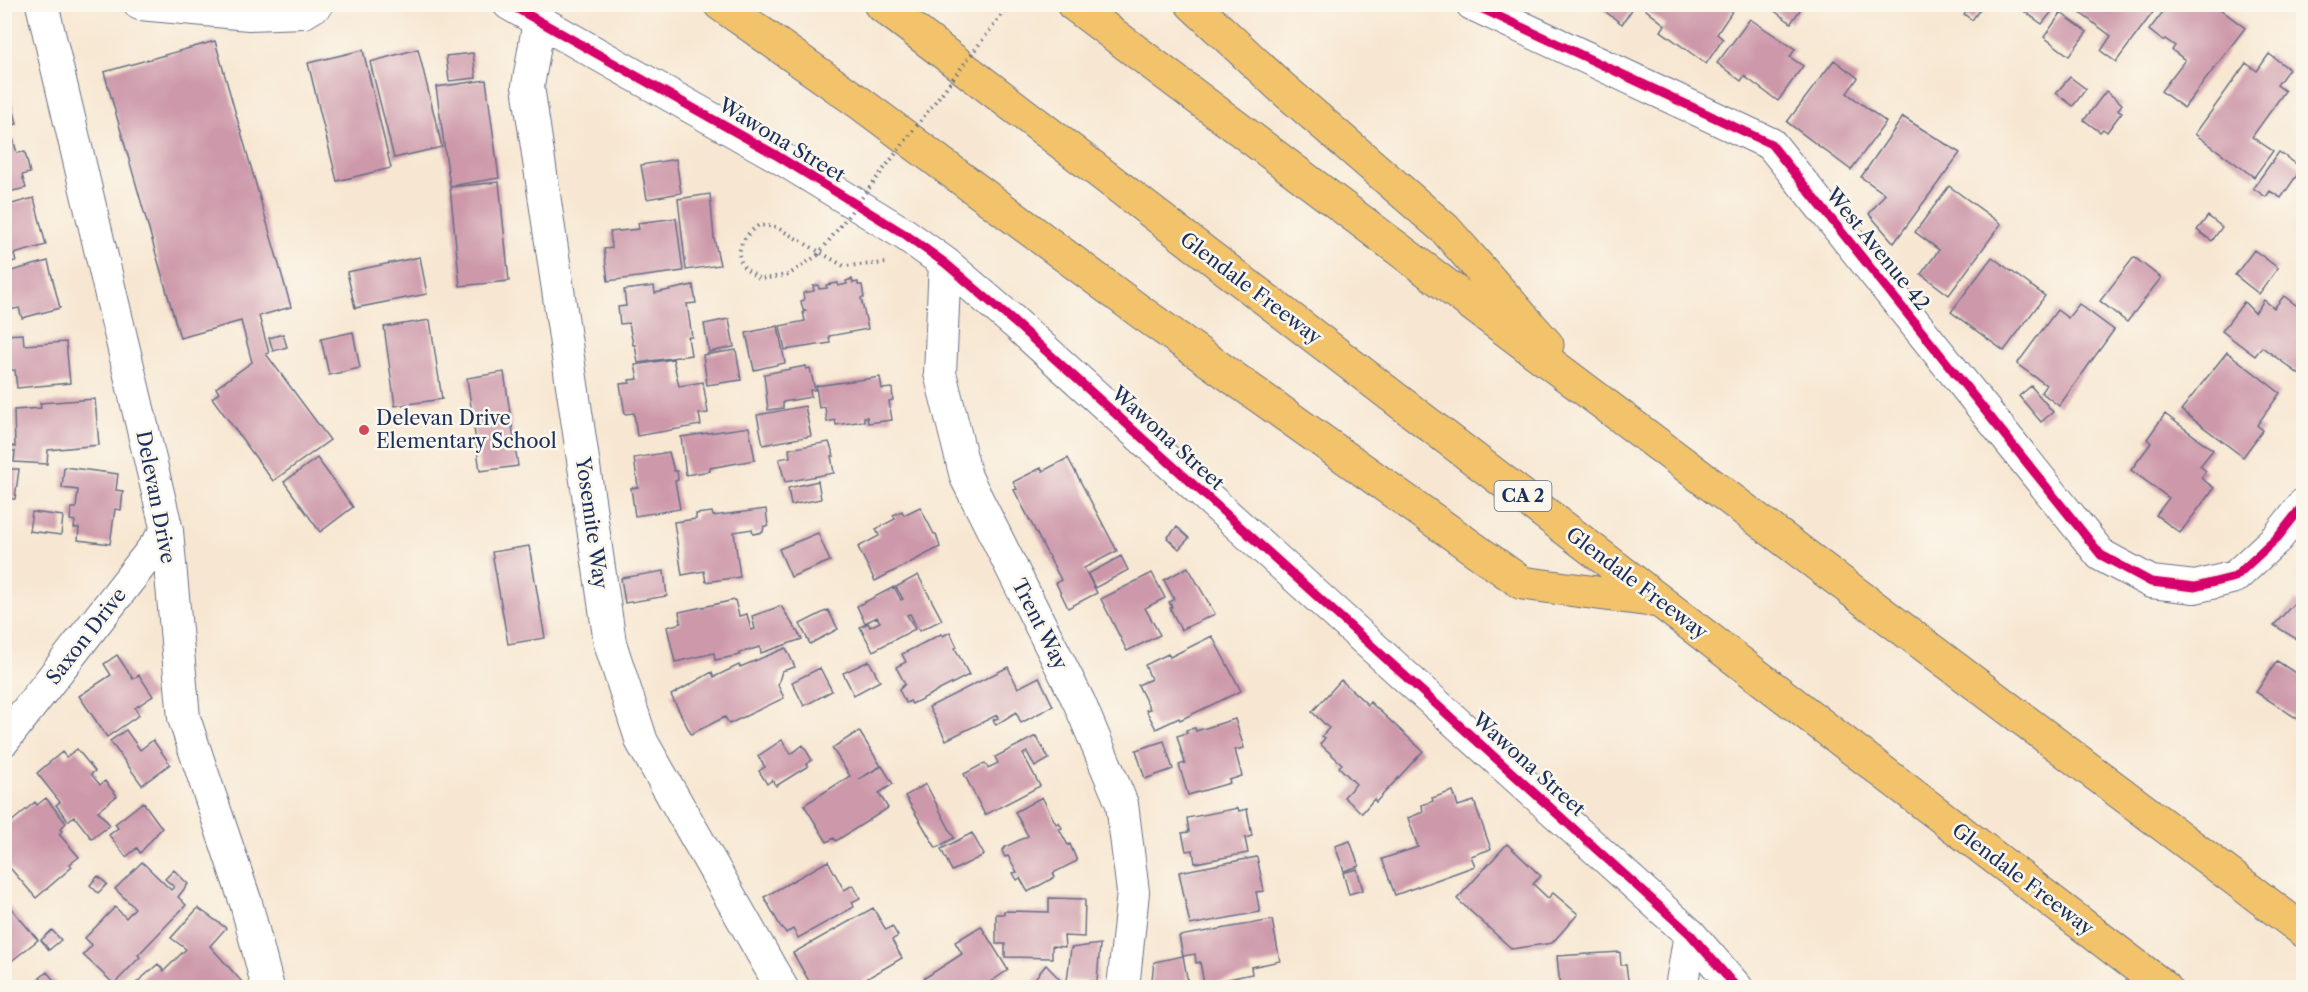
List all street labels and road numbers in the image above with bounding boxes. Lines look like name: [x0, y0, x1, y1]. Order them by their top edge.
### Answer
street label: Wawona Street: [714, 92, 850, 187]
street label: West Avenue 42: [1821, 182, 1935, 315]
street label: Glendale Freeway: [1175, 227, 1327, 350]
street label: Wawona Street: [1106, 380, 1229, 495]
street label: Delevan Drive: [131, 429, 181, 565]
street label: Yosemite Way: [571, 455, 613, 591]
road number: CA 2: [1494, 481, 1552, 511]
street label: Glendale Freeway: [1561, 522, 1713, 645]
street label: Trent Way: [1007, 575, 1073, 674]
street label: Saxon Drive: [41, 583, 131, 689]
street label: Wawona Street: [1467, 706, 1590, 821]
street label: Glendale Freeway: [1947, 818, 2099, 941]

